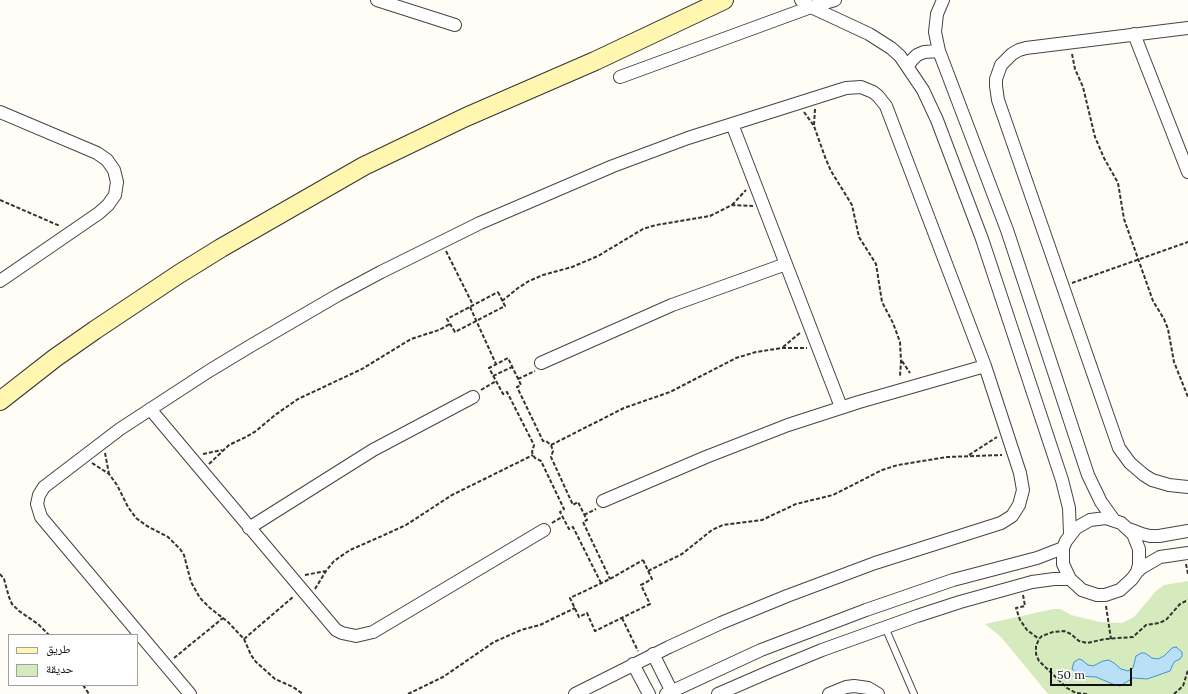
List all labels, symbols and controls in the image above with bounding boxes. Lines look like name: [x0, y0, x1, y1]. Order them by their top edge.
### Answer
legend: [8, 634, 138, 686]
text: طريق: [46, 641, 71, 656]
scale bar: [1052, 660, 1134, 686]
text: حديقة: [46, 661, 74, 676]
text: 50 m: [1057, 667, 1085, 682]

